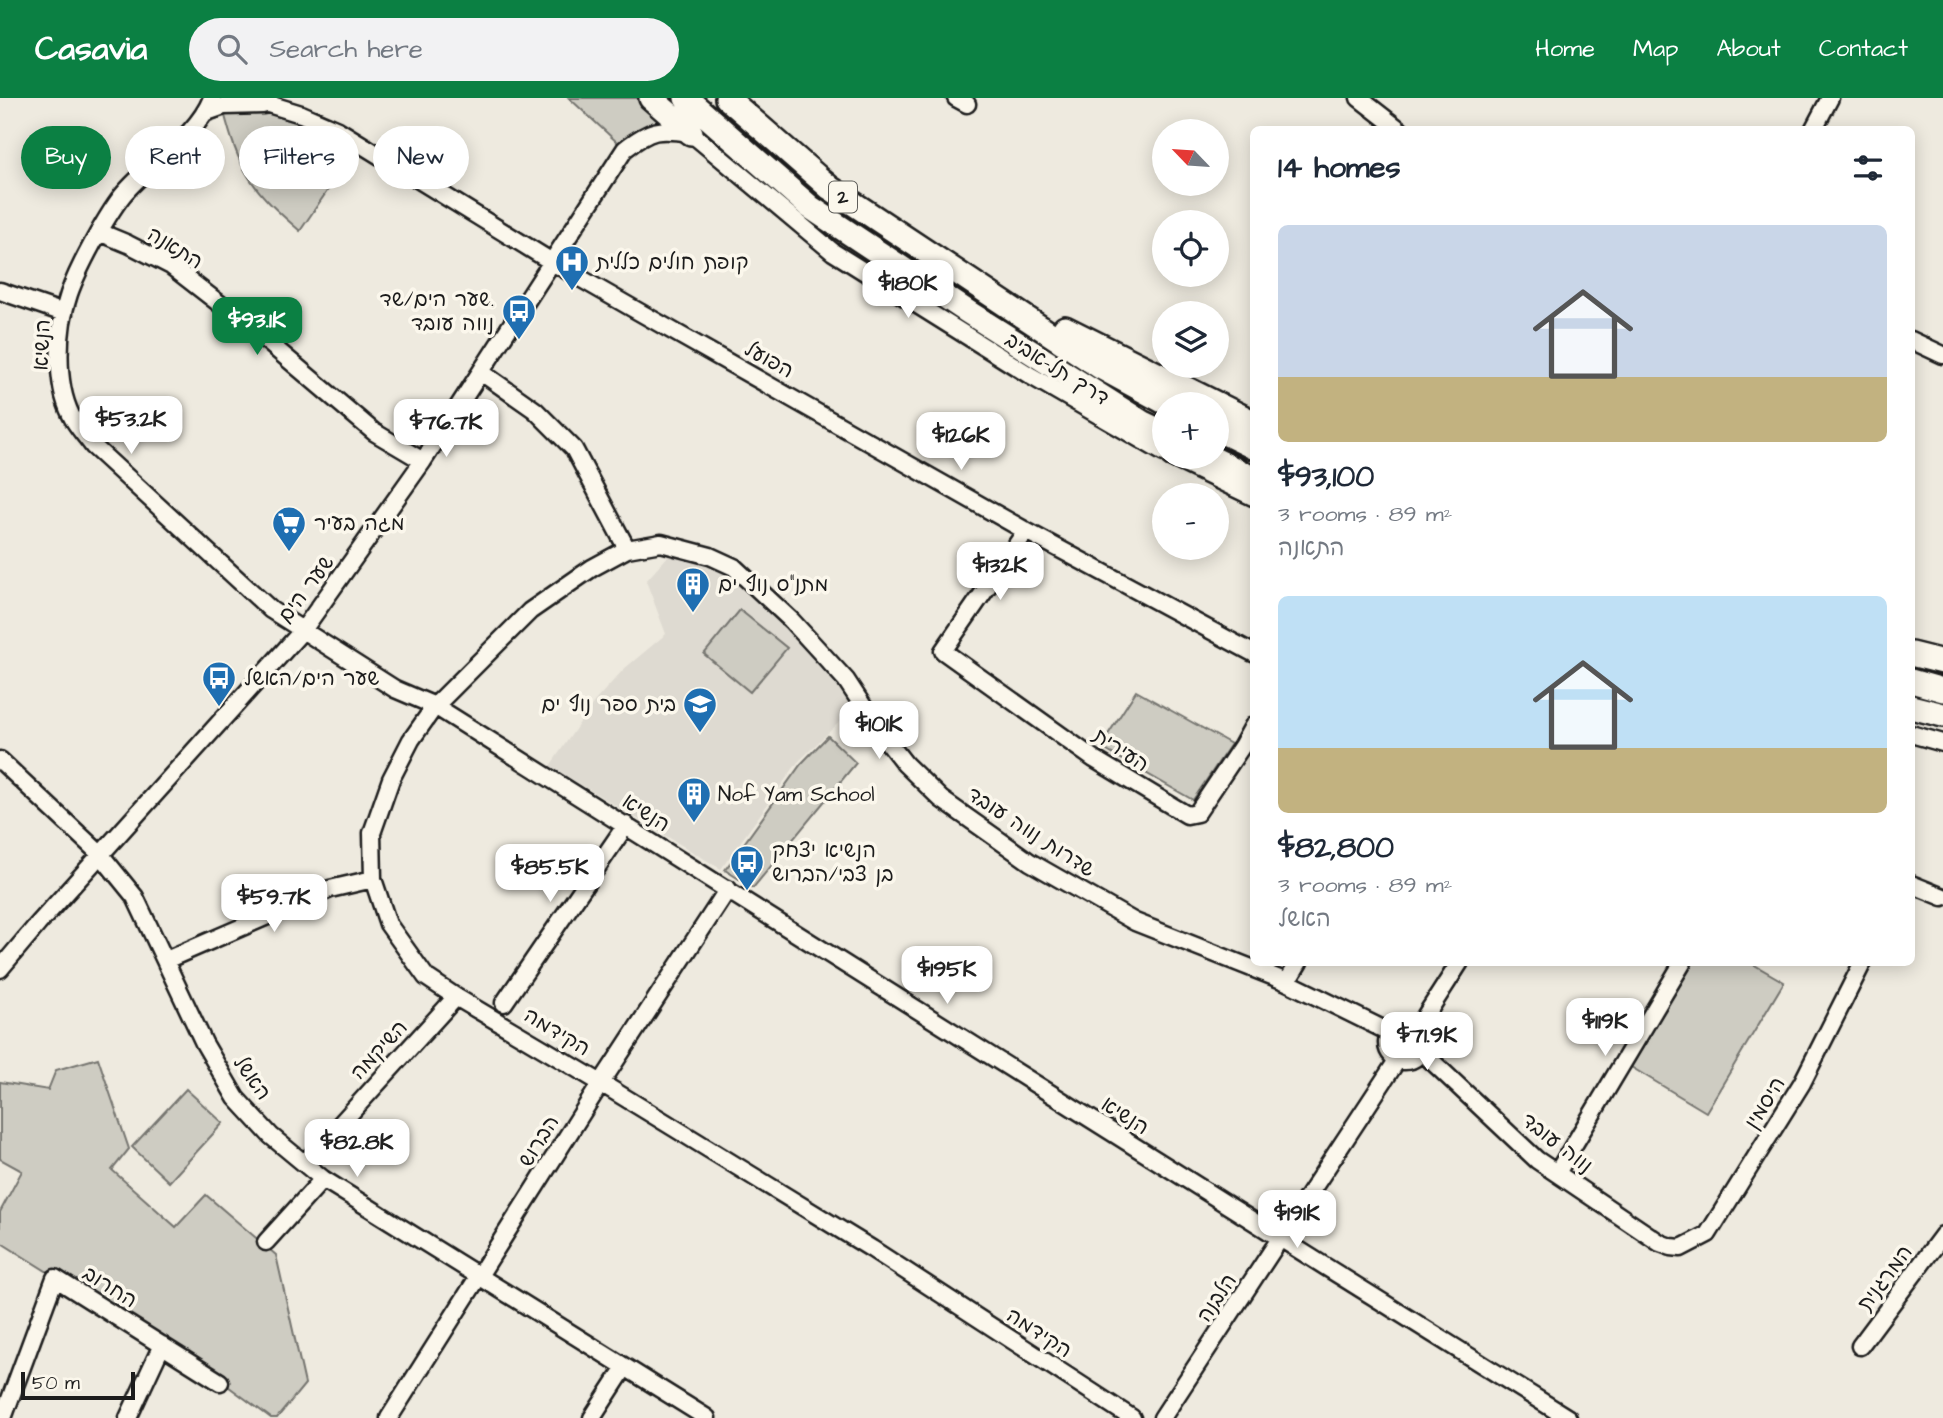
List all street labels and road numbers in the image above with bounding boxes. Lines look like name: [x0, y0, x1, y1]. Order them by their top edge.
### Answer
road number: 2: [829, 181, 857, 212]
street label: התאנה: [142, 220, 208, 276]
street label: הנשיא: [26, 318, 58, 372]
street label: דרך תל-אביב: [999, 325, 1115, 413]
street label: הפועל: [739, 335, 799, 385]
street label: שער הים: [271, 549, 341, 629]
street label: העירית: [1087, 721, 1155, 779]
street label: שדרות נווה עובד: [961, 780, 1101, 884]
street label: הנשיא: [616, 787, 676, 839]
street label: הקידמה: [518, 1001, 596, 1063]
street label: השיקמה: [344, 1014, 414, 1086]
street label: האשל: [226, 1050, 278, 1106]
street label: היסמין: [1738, 1071, 1792, 1135]
street label: הנשיא: [1095, 1090, 1155, 1142]
street label: נווה עובד: [1515, 1106, 1599, 1180]
street label: הברוש: [512, 1109, 566, 1173]
street label: המרגנית: [1851, 1239, 1919, 1317]
street label: החרוב: [77, 1259, 143, 1315]
street label: הלבנה: [1190, 1268, 1244, 1328]
street label: הקידמה: [1001, 1301, 1077, 1365]

